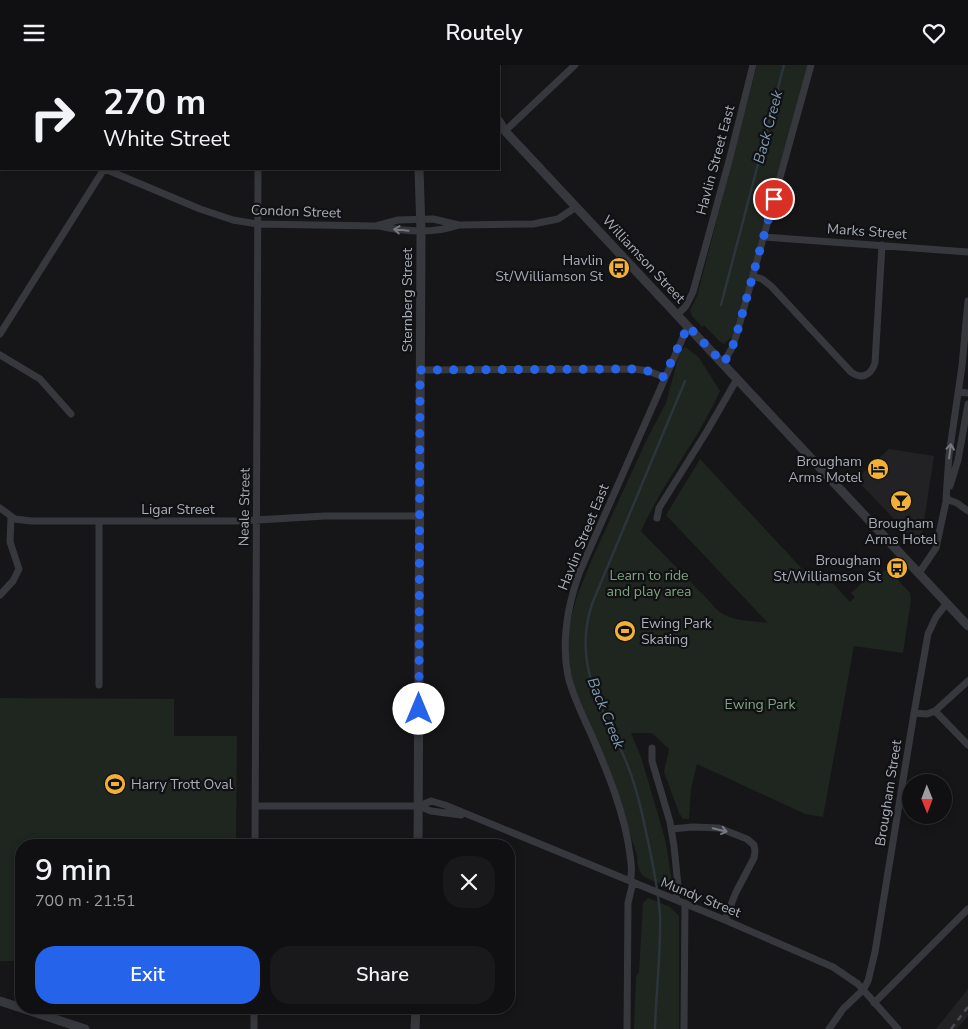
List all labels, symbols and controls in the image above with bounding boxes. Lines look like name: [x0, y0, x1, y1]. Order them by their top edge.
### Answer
text: Routely: [445, 18, 523, 48]
icon: menu: [20, 19, 48, 47]
icon: heart: [920, 19, 948, 47]
text: 270 m: [103, 79, 206, 126]
icon: right: [20, 85, 85, 150]
water label: Back Creek: [749, 88, 788, 166]
street label: Havlin Street East: [692, 103, 739, 217]
text: White Street: [103, 124, 230, 154]
pin: [753, 178, 795, 220]
icon: arrive: [760, 185, 788, 213]
street label: Condon Street: [250, 200, 342, 223]
street label: Williamson Street: [598, 211, 689, 308]
street label: Marks Street: [826, 219, 908, 244]
one-way arrow: [393, 225, 409, 235]
street label: Sternberg Street: [398, 248, 417, 352]
place label: Havlin St/Williamson St: [495, 251, 603, 286]
bus stop icon: Havlin St/Williamson St: [607, 256, 631, 280]
one-way arrow: [945, 443, 955, 459]
place label: Brougham Arms Motel: [788, 452, 863, 487]
hotel icon: Brougham Arms Motel: [866, 457, 890, 481]
street label: Neale Street: [234, 467, 255, 546]
street label: Havlin Street East: [553, 481, 613, 593]
bar icon: Brougham Arms Hotel: [889, 489, 913, 513]
street label: Ligar Street: [141, 500, 215, 519]
place label: Brougham Arms Hotel: [865, 514, 938, 549]
place label: Brougham St/Williamson St: [773, 551, 881, 586]
bus stop icon: Brougham St/Williamson St: [885, 556, 909, 580]
park label: Learn to ride and play area: [607, 566, 691, 601]
place label: Ewing Park Skating: [641, 614, 713, 649]
sports icon: Ewing Park Skating: [613, 619, 637, 643]
water label: Back Creek: [583, 674, 630, 752]
position arrow: [392, 682, 444, 734]
park label: Ewing Park: [725, 695, 796, 714]
street label: Brougham Street: [871, 738, 906, 848]
sports icon: Harry Trott Oval: [103, 772, 127, 796]
north arrow: [902, 774, 952, 824]
map controls: [902, 774, 952, 824]
place label: Harry Trott Oval: [131, 775, 234, 794]
one-way arrow: [711, 826, 727, 835]
text: 9 min: [35, 850, 111, 891]
button: close: [443, 856, 495, 908]
street label: Mundy Street: [658, 873, 744, 922]
text: 700 m · 21:51: [35, 890, 136, 912]
button: Exit: [35, 946, 260, 1004]
button: Share: [270, 946, 495, 1004]

